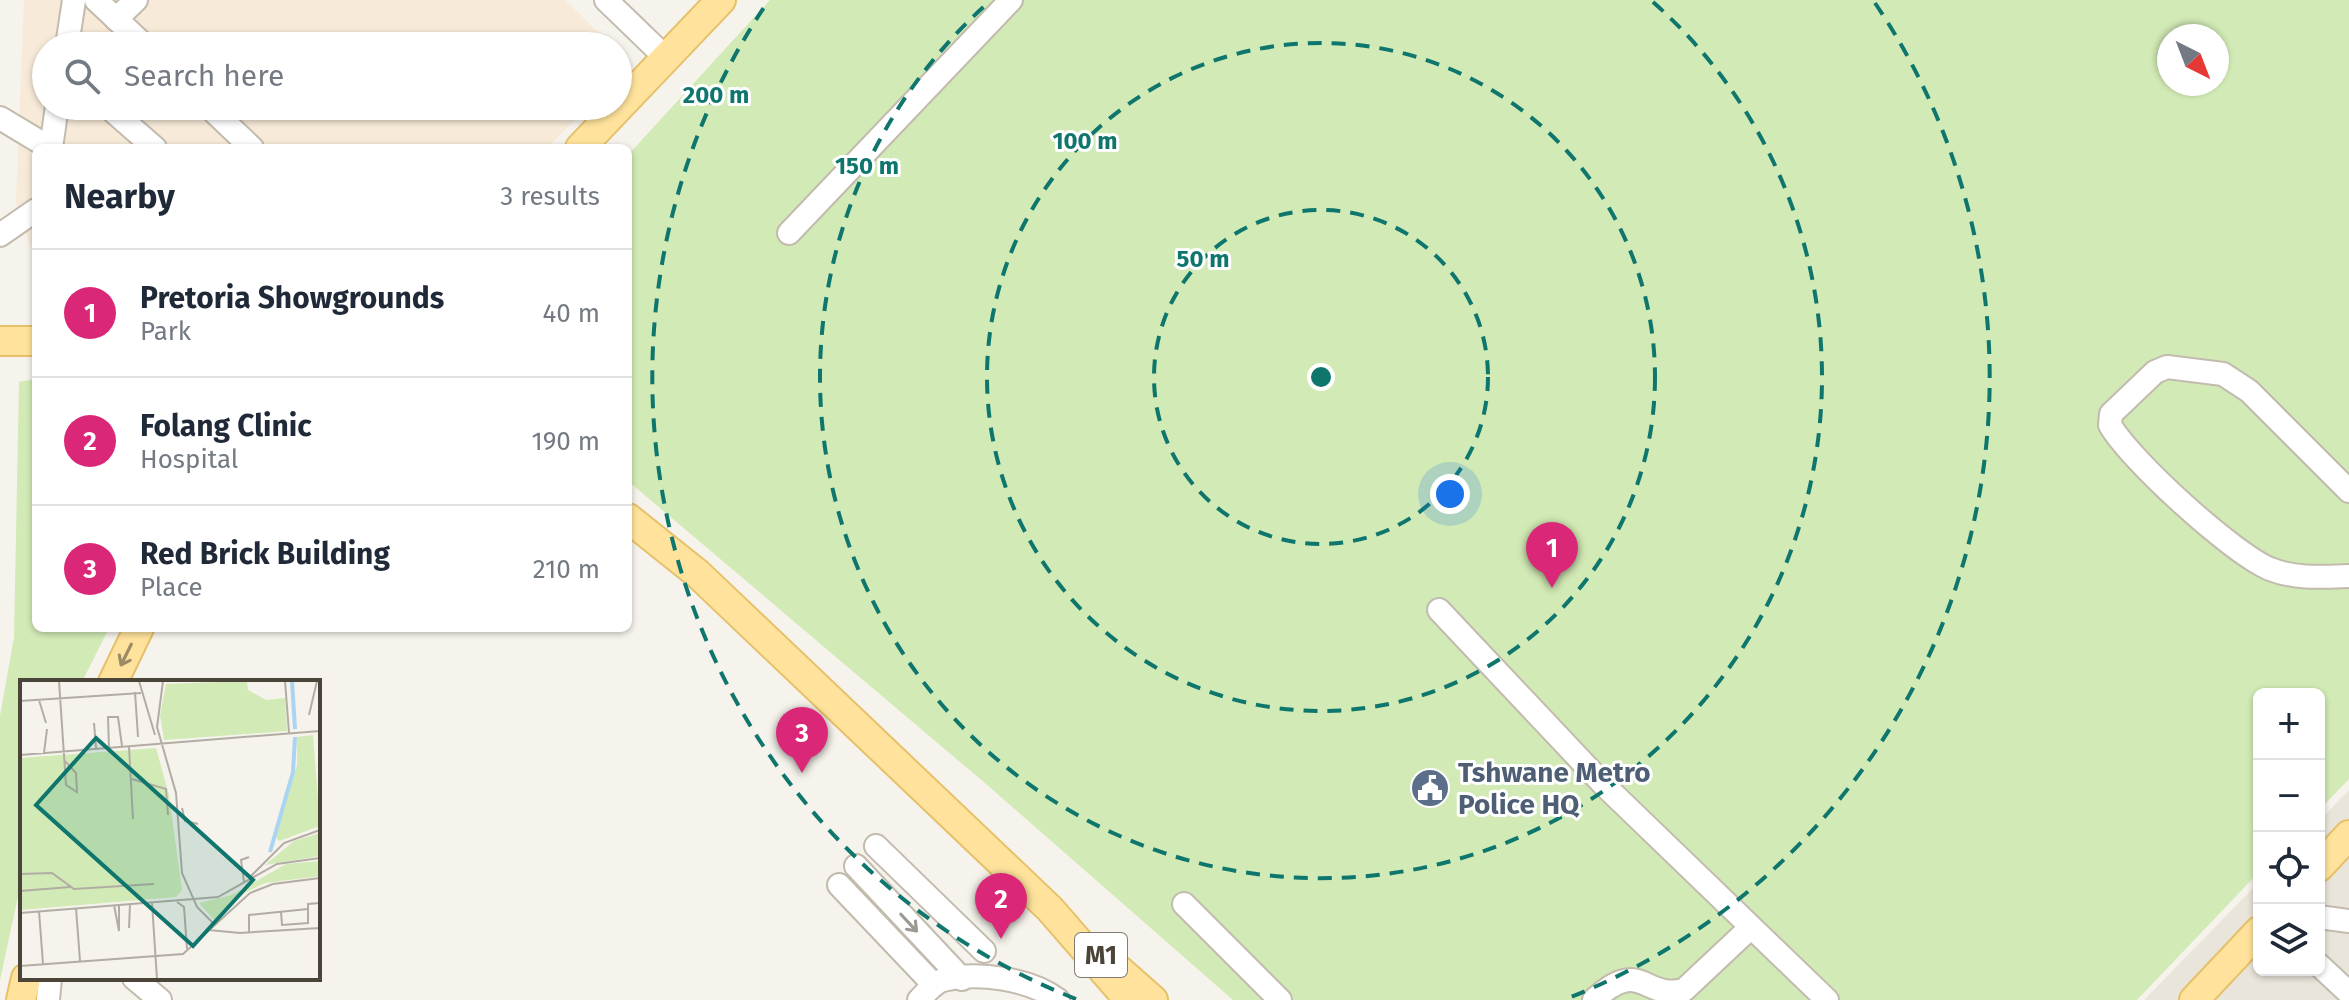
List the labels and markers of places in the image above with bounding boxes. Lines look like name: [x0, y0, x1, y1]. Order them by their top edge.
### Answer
centre of rings: [1307, 363, 1335, 391]
pin: 1: [1526, 522, 1578, 588]
pin: 3: [776, 707, 828, 773]
place label: Tshwane Metro Police HQ: [1458, 756, 1651, 821]
public building icon: Tshwane Metro Police HQ: [1409, 767, 1451, 809]
pin: 2: [975, 873, 1027, 939]

